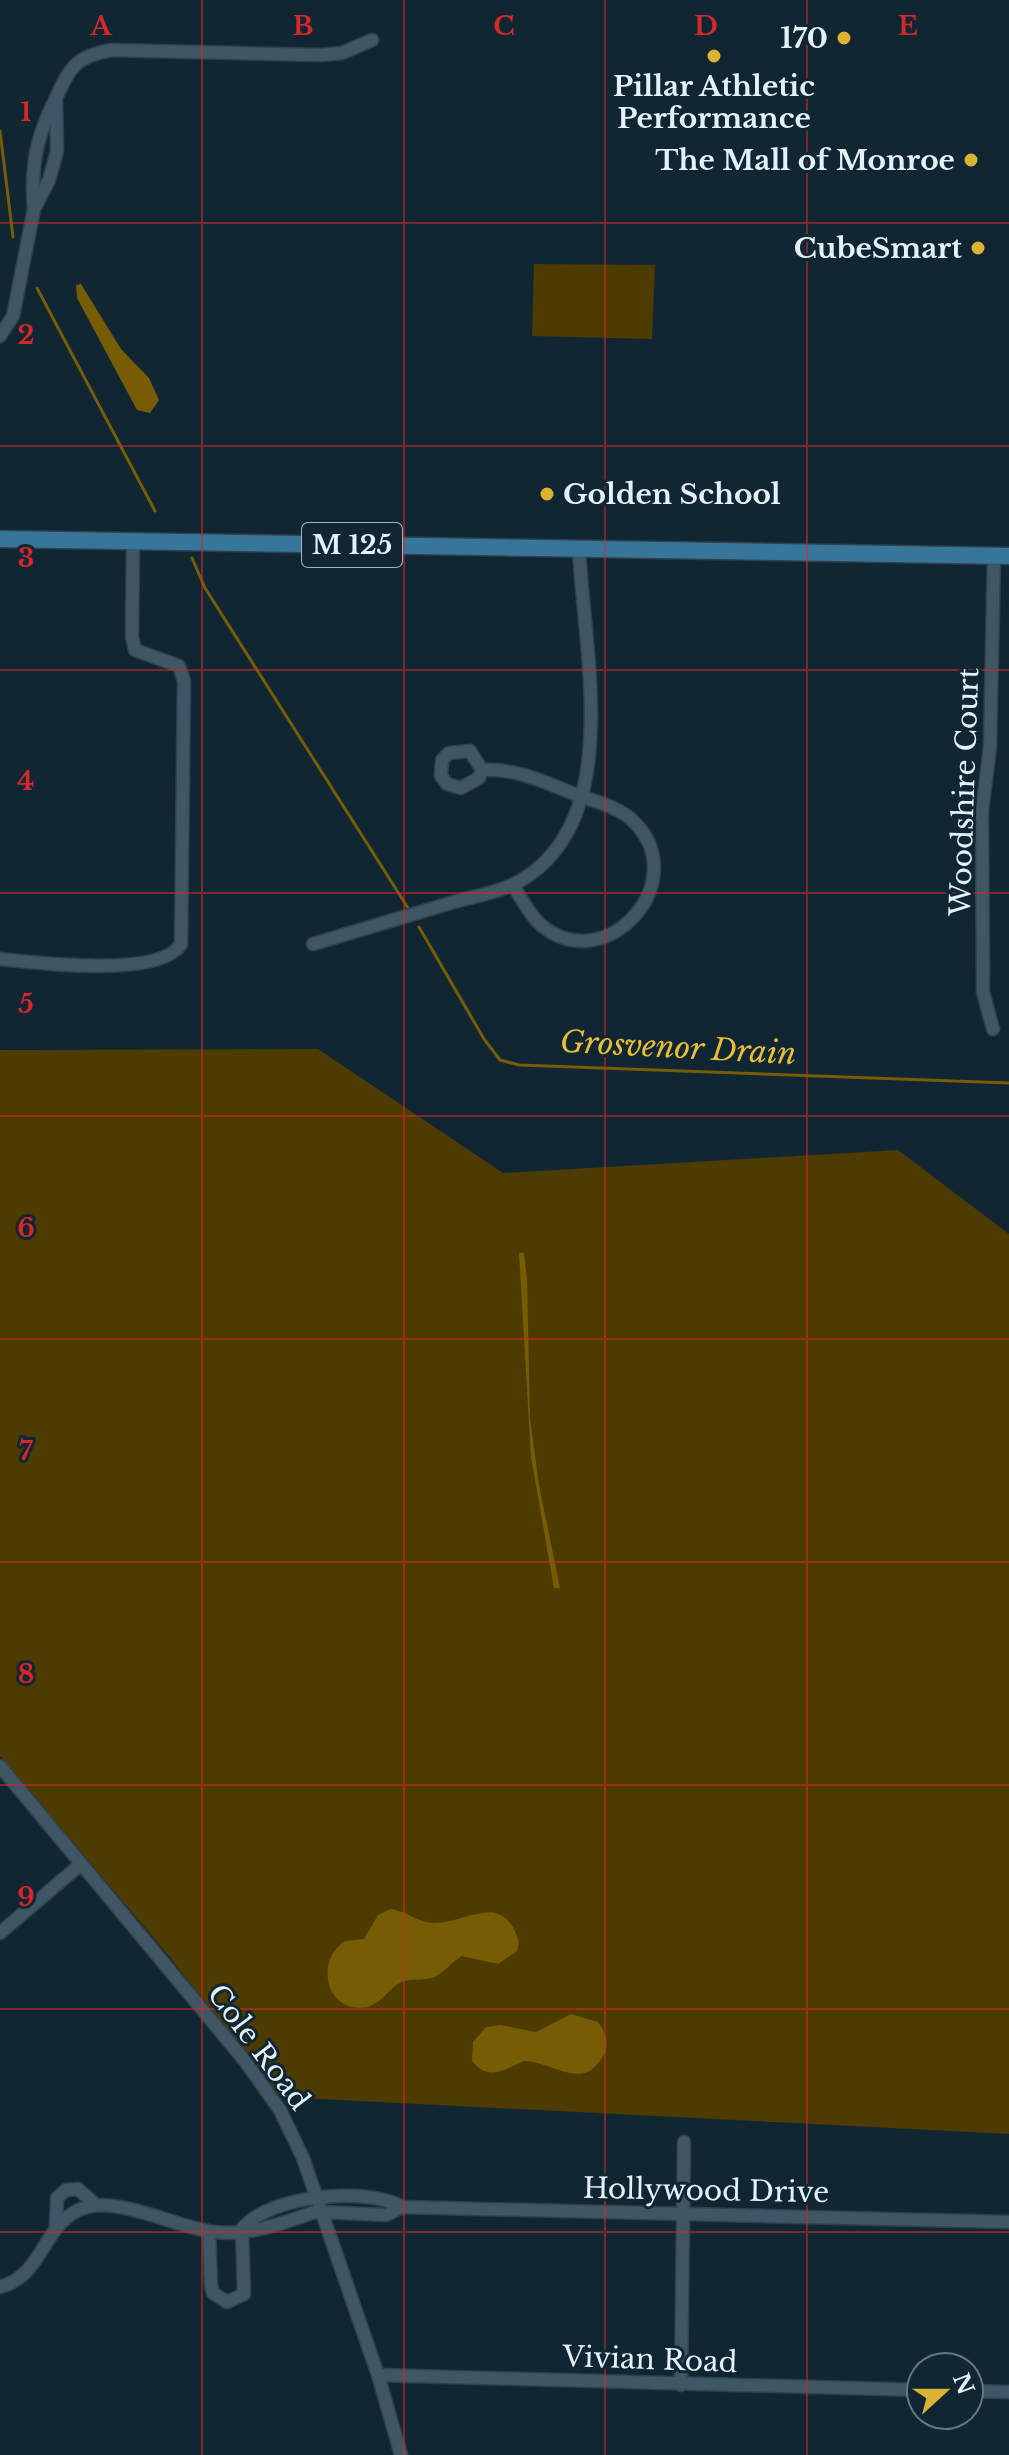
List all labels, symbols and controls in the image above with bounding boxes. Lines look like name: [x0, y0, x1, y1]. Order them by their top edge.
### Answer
text: A: [89, 10, 112, 42]
text: B: [293, 10, 313, 42]
text: C: [493, 10, 515, 42]
text: D: [694, 10, 718, 42]
text: E: [898, 10, 918, 42]
place label: 170: [780, 21, 828, 56]
marker: 170: [835, 29, 853, 47]
marker: Pillar Athletic Performance: [705, 47, 723, 65]
place label: Pillar Athletic Performance: [613, 69, 815, 136]
text: 1: [20, 96, 32, 128]
place label: The Mall of Monroe: [655, 143, 955, 178]
marker: The Mall of Monroe: [962, 151, 980, 169]
place label: CubeSmart: [794, 231, 962, 266]
marker: CubeSmart: [969, 239, 987, 257]
text: 2: [18, 319, 34, 351]
place label: Golden School: [563, 477, 781, 512]
marker: Golden School: [538, 485, 556, 503]
road number: M 125: [302, 523, 402, 567]
text: 3: [18, 542, 34, 574]
street label: Woodshire Court: [943, 667, 986, 918]
text: 4: [17, 765, 35, 797]
text: 5: [18, 988, 34, 1020]
water label: Grosvenor Drain: [559, 1023, 797, 1072]
text: 6: [17, 1212, 35, 1244]
text: 7: [19, 1435, 33, 1467]
text: 8: [18, 1658, 34, 1690]
text: 9: [17, 1881, 35, 1913]
street label: Cole Road: [200, 1977, 317, 2117]
street label: Hollywood Drive: [583, 2171, 829, 2210]
street label: Vivian Road: [561, 2339, 738, 2380]
north arrow: [905, 2351, 985, 2431]
text: N: [947, 2370, 980, 2399]

